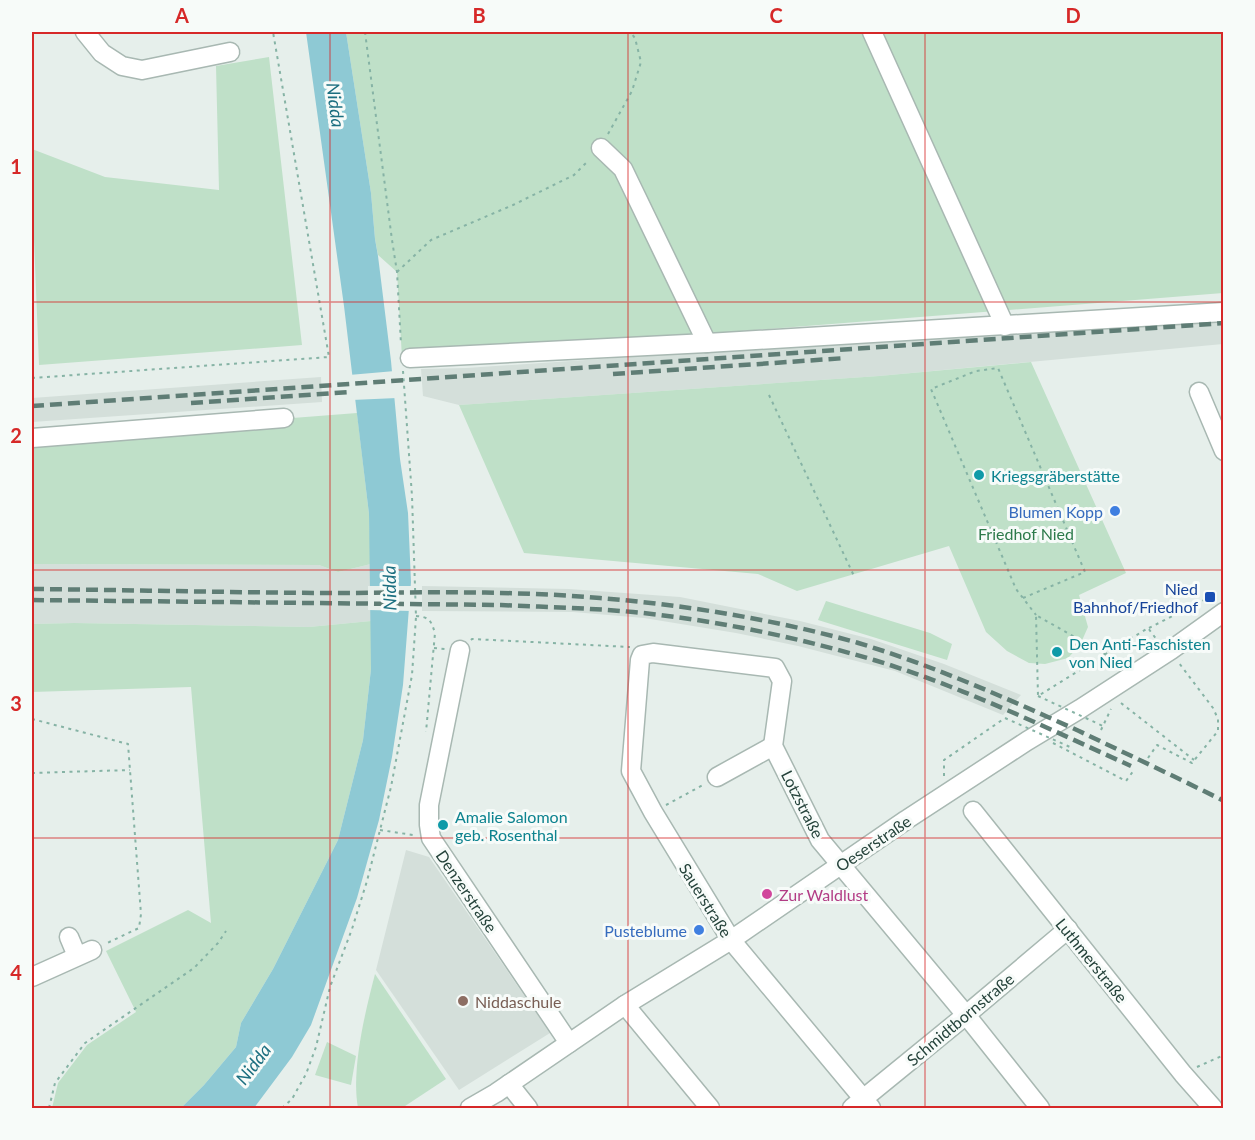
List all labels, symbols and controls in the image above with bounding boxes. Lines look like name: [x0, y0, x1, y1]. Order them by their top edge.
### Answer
text: A: [174, 3, 189, 27]
text: B: [472, 3, 486, 27]
text: C: [769, 3, 783, 27]
text: D: [1065, 3, 1081, 27]
water label: Nidda: [322, 81, 350, 129]
text: 1: [10, 154, 22, 178]
text: 2: [10, 423, 22, 447]
place label: Kriegsgräberstätte: [991, 466, 1120, 485]
marker: Kriegsgräberstätte: [972, 468, 986, 482]
place label: Blumen Kopp: [1008, 502, 1103, 521]
marker: Blumen Kopp: [1108, 504, 1122, 518]
park label: Friedhof Nied: [978, 524, 1074, 543]
water label: Nidda: [378, 565, 400, 611]
place label: Nied Bahnhof/Friedhof: [1073, 579, 1198, 616]
marker: Nied Bahnhof/Friedhof: [1203, 590, 1217, 604]
place label: Den Anti-Faschisten von Nied: [1069, 634, 1211, 671]
marker: Den Anti-Faschisten von Nied: [1050, 645, 1064, 659]
text: 3: [10, 691, 22, 715]
street label: Lotzstraße: [778, 767, 828, 841]
place label: Amalie Salomon geb. Rosenthal: [455, 807, 568, 844]
street label: Oeserstraße: [832, 811, 914, 875]
marker: Amalie Salomon geb. Rosenthal: [436, 818, 450, 832]
street label: Denzerstraße: [433, 846, 501, 936]
street label: Sauerstraße: [676, 859, 736, 941]
place label: Zur Waldlust: [779, 885, 869, 904]
marker: Zur Waldlust: [760, 887, 774, 901]
street label: Luthmerstraße: [1052, 914, 1132, 1006]
place label: Pusteblume: [604, 921, 687, 940]
marker: Pusteblume: [692, 923, 706, 937]
text: 4: [10, 960, 22, 984]
street label: Schmidtbornstraße: [903, 969, 1017, 1069]
place label: Niddaschule: [475, 992, 561, 1011]
marker: Niddaschule: [456, 994, 470, 1008]
water label: Nidda: [231, 1039, 275, 1089]

